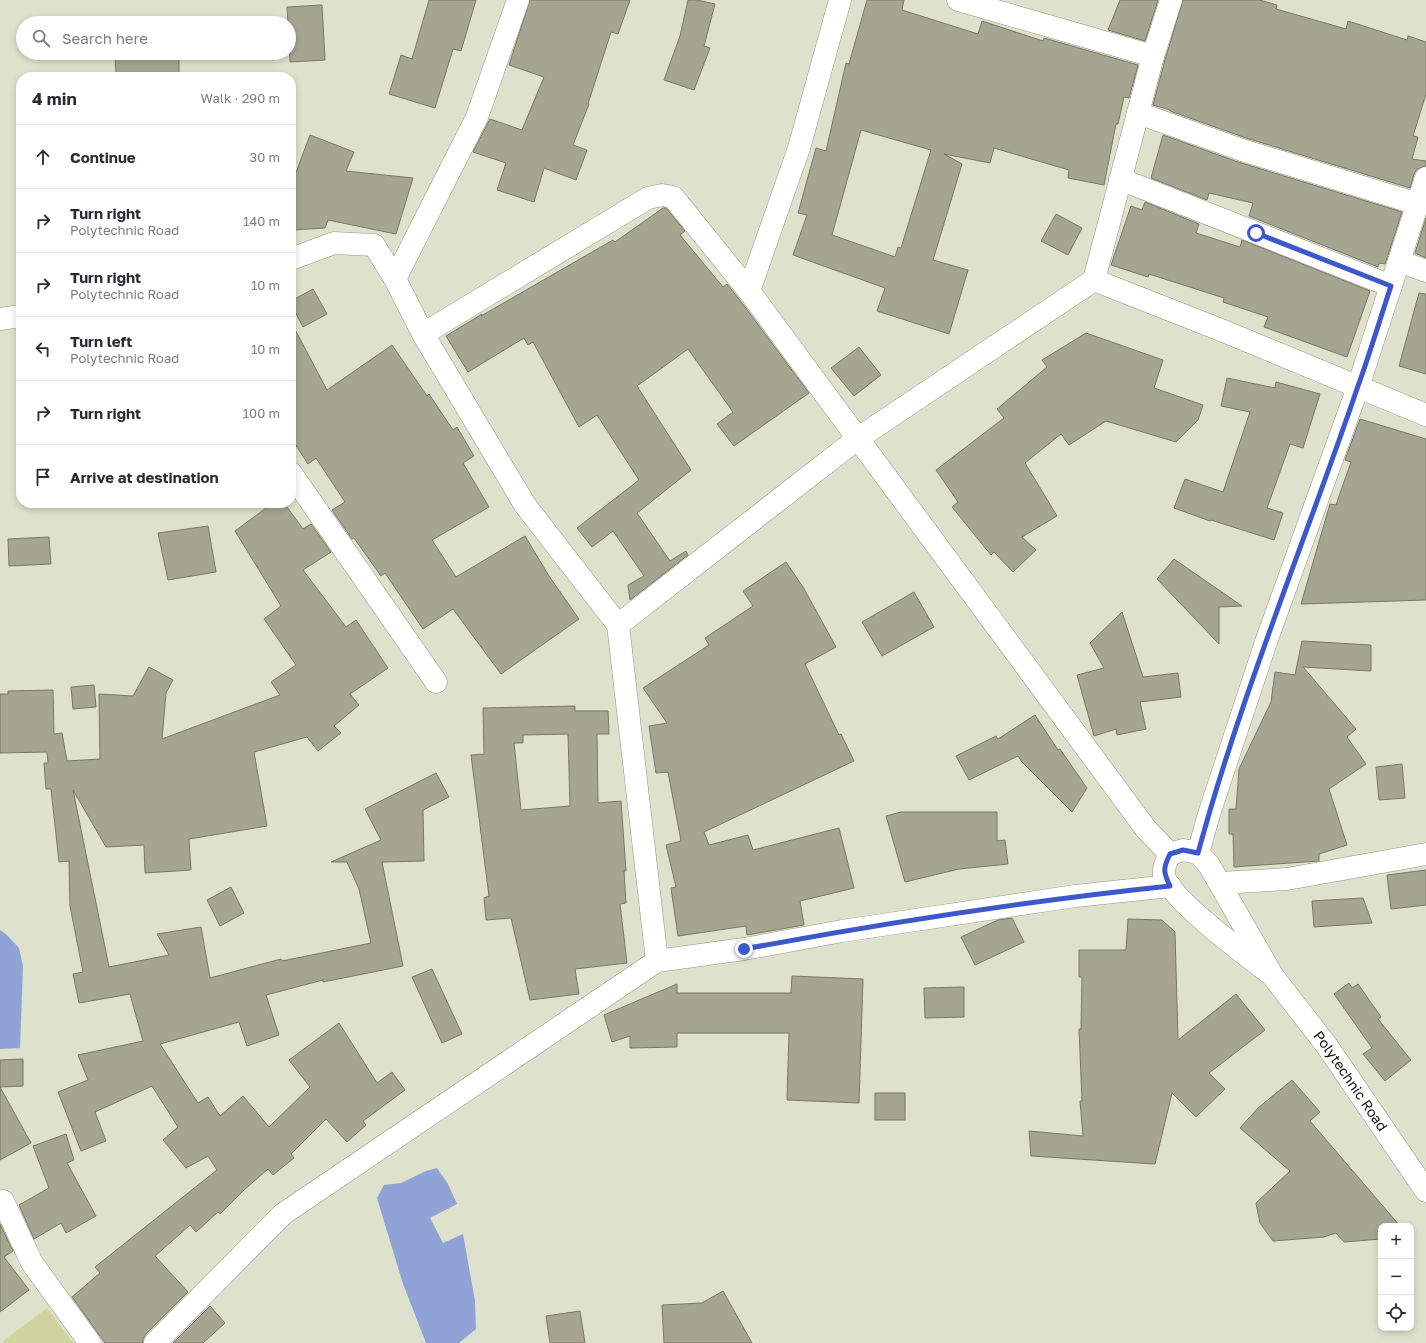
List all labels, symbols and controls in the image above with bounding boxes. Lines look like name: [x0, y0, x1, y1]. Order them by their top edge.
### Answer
search box: [16, 16, 296, 60]
icon: search: [30, 27, 52, 49]
text: Search here: [62, 29, 148, 47]
text: 4 min: [32, 88, 77, 109]
text: Walk · 290 m: [201, 90, 280, 106]
icon: ahead: [32, 146, 54, 168]
text: Continue: [70, 148, 136, 166]
text: 30 m: [250, 149, 280, 165]
text: Turn right: [70, 204, 141, 222]
icon: right: [32, 210, 54, 232]
text: 140 m: [243, 213, 280, 229]
text: Polytechnic Road: [70, 222, 179, 238]
route start: [1247, 224, 1265, 242]
text: Turn right: [70, 268, 141, 286]
icon: right: [32, 274, 54, 296]
text: 10 m: [251, 277, 280, 293]
text: Polytechnic Road: [70, 286, 179, 302]
text: Turn left: [70, 332, 132, 350]
icon: left: [32, 338, 54, 360]
text: 10 m: [251, 341, 280, 357]
text: Polytechnic Road: [70, 350, 179, 366]
icon: right: [32, 402, 54, 424]
text: Turn right: [70, 404, 141, 422]
text: 100 m: [243, 405, 280, 421]
icon: arrive: [32, 466, 54, 488]
text: Arrive at destination: [70, 468, 219, 486]
route end: [735, 940, 753, 958]
street label: Polytechnic Road: [1310, 1027, 1391, 1134]
map controls: [1378, 1223, 1414, 1331]
button: +: [1378, 1223, 1414, 1259]
button: −: [1378, 1259, 1414, 1295]
button: locate: [1378, 1295, 1414, 1331]

